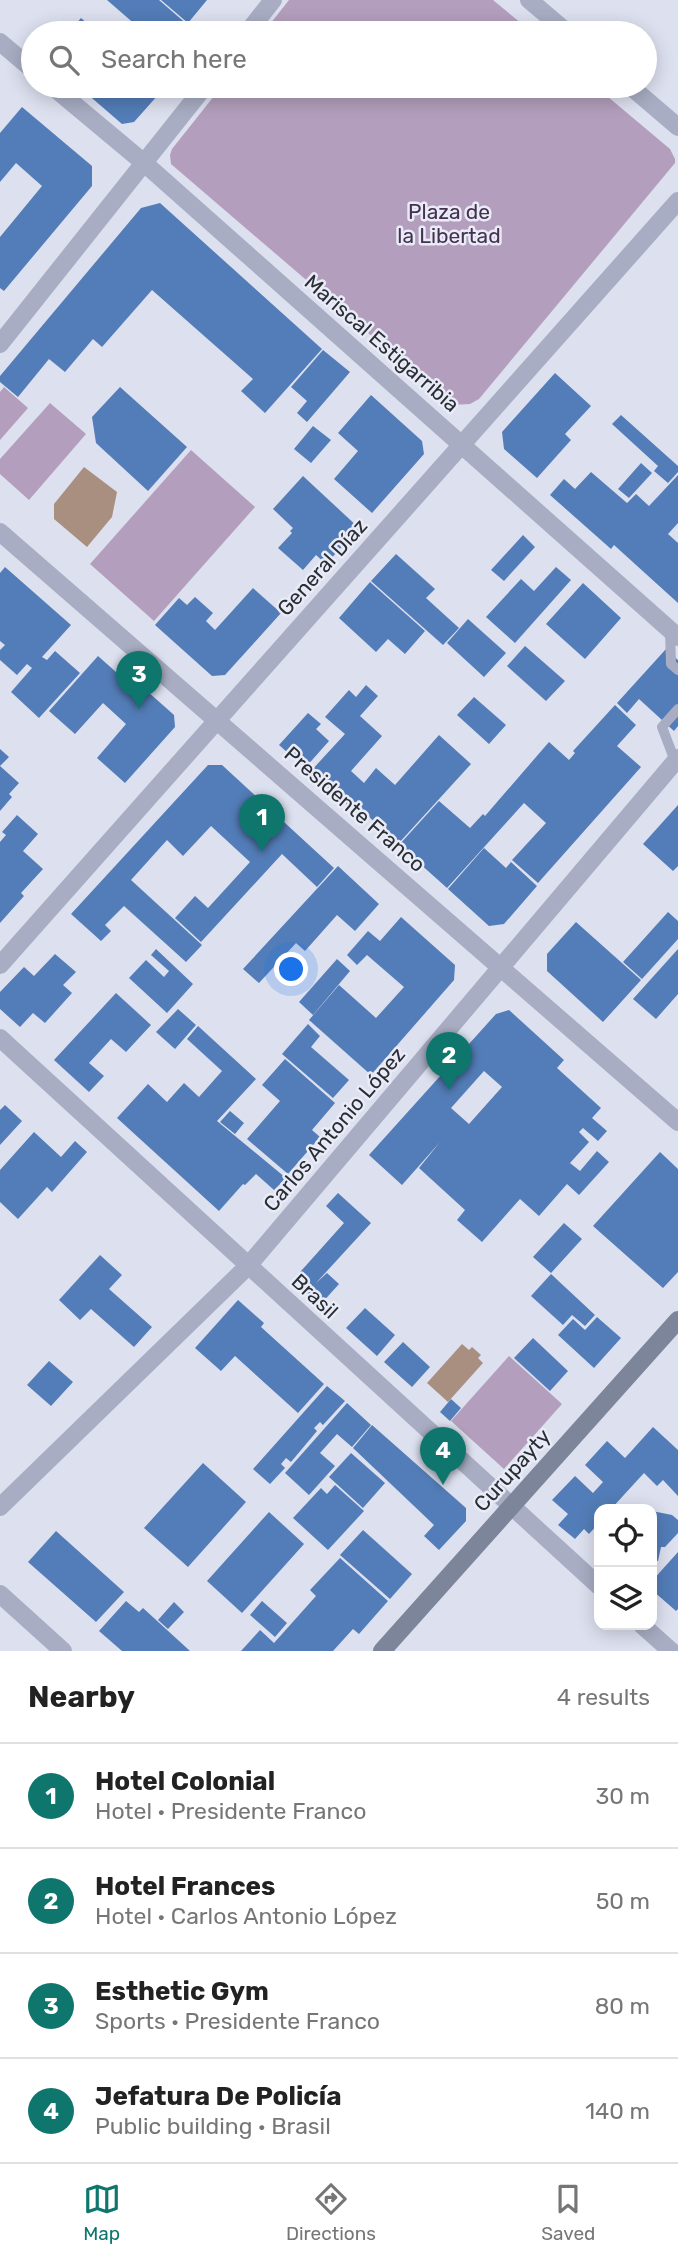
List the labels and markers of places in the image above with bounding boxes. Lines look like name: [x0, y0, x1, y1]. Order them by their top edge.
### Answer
pin: 3: [116, 651, 162, 709]
pin: 1: [239, 794, 285, 852]
pin: 2: [426, 1032, 472, 1090]
pin: 4: [420, 1427, 466, 1485]

